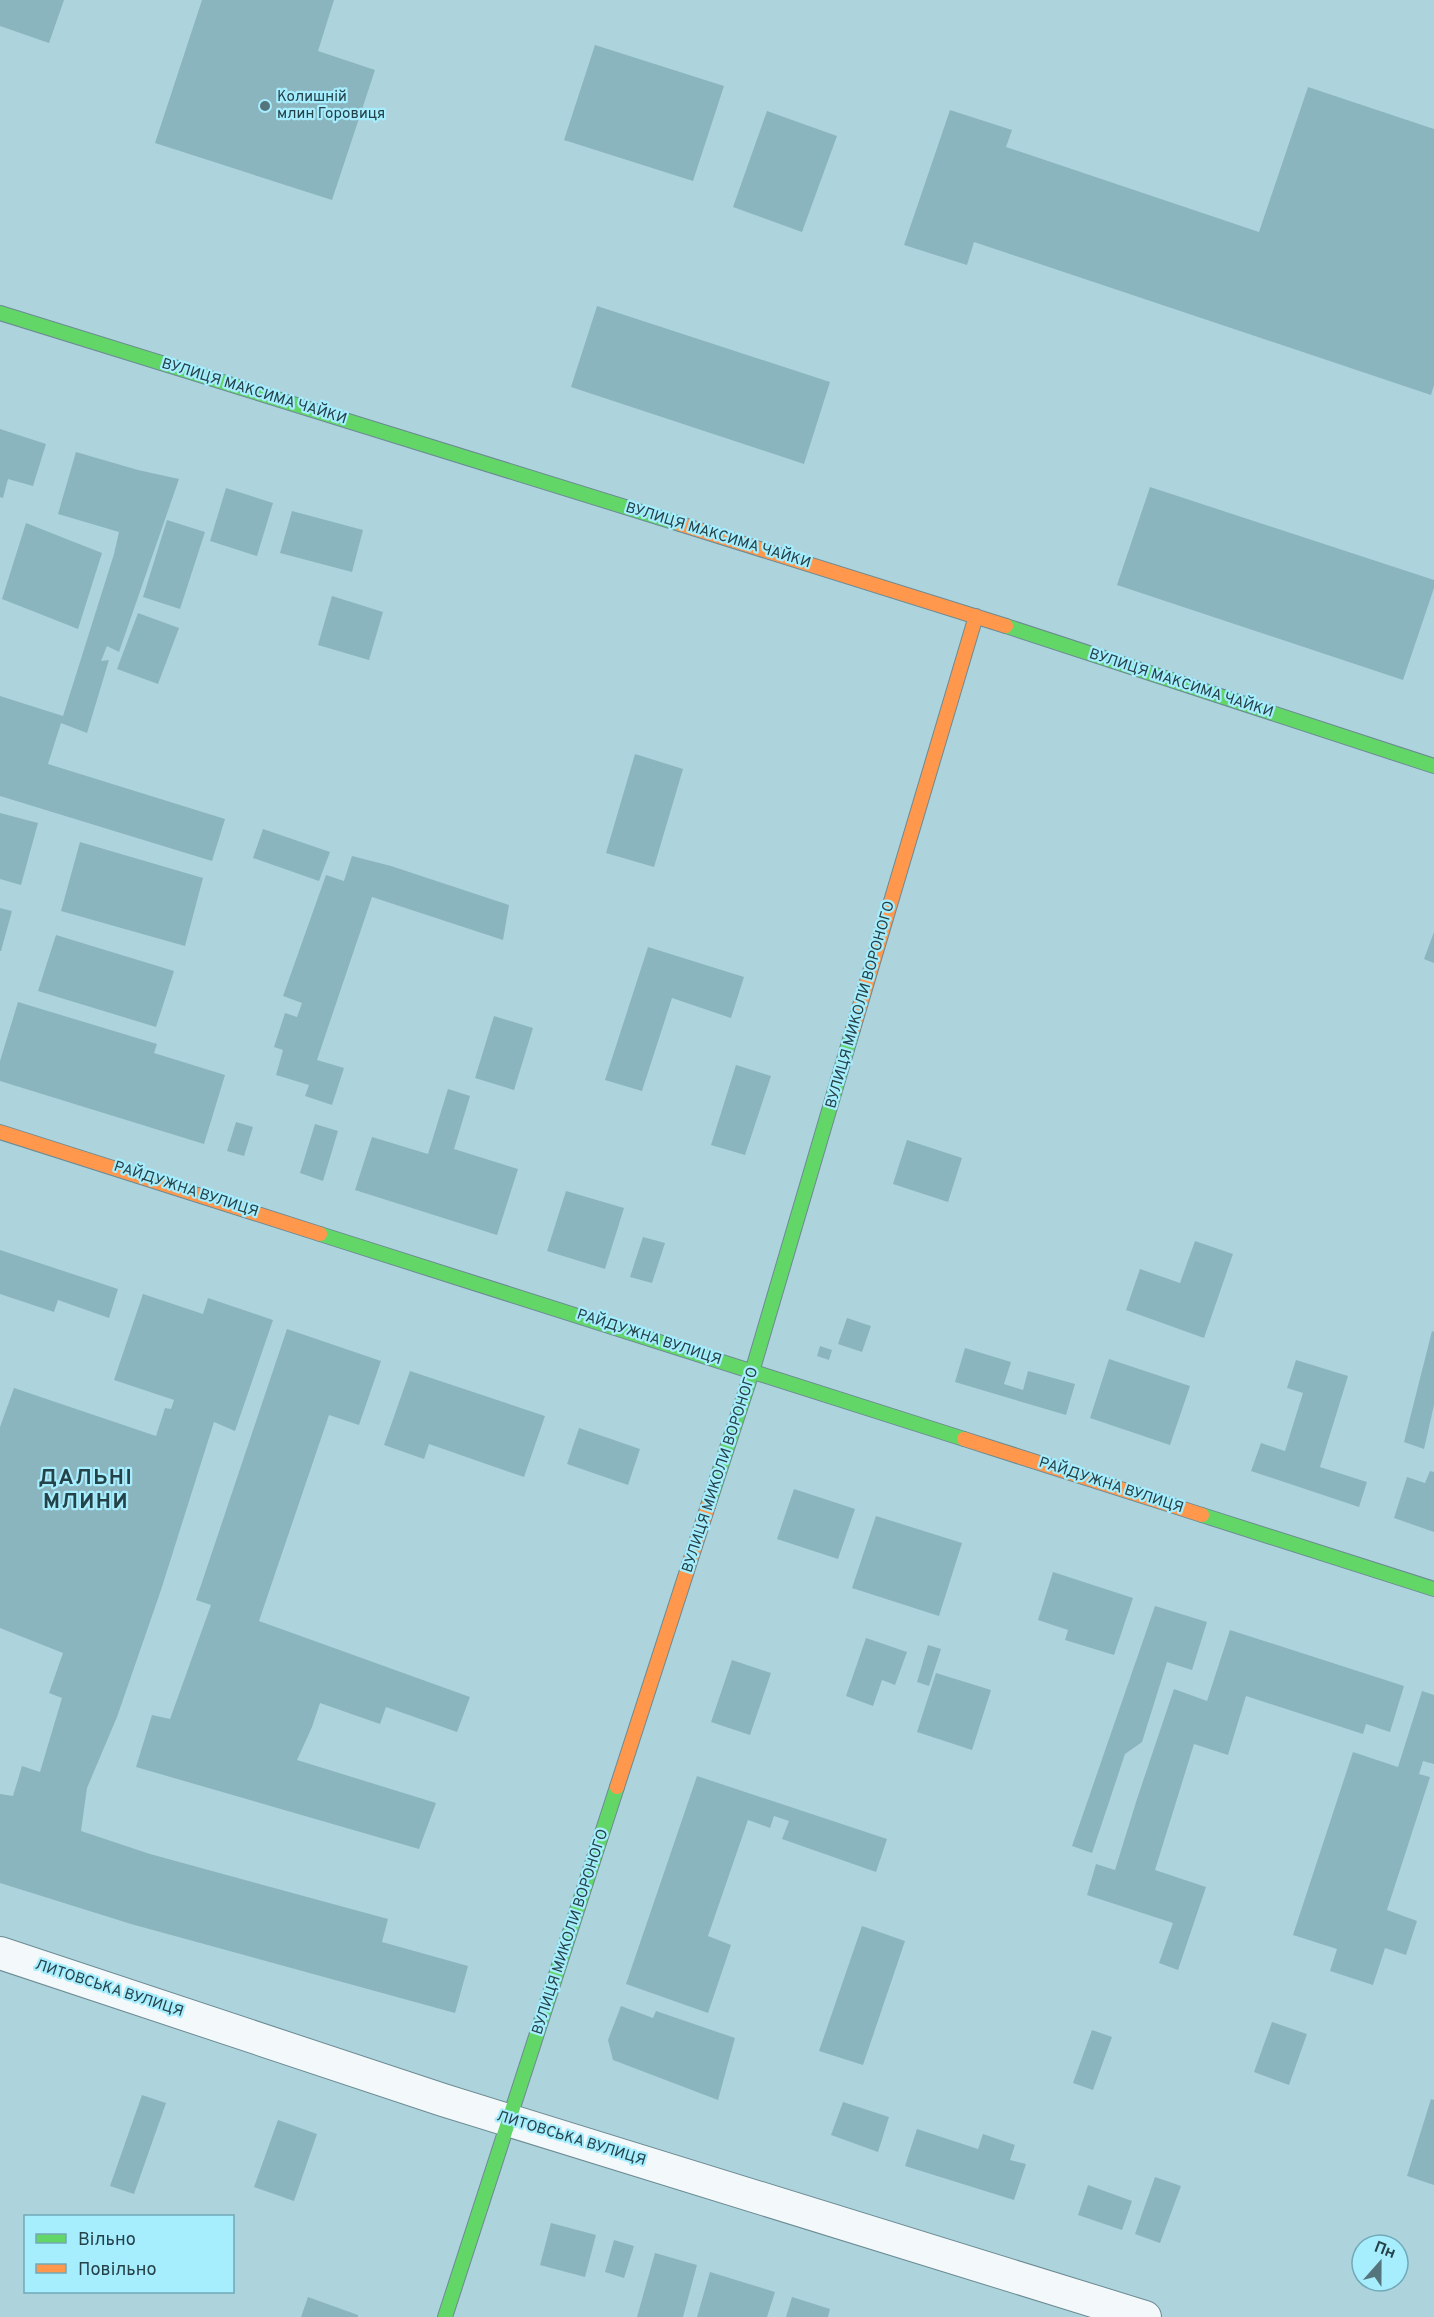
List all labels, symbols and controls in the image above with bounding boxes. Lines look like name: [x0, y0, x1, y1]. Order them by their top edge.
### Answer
place label: Колишній млин Горовиця: [277, 88, 385, 124]
marker: Колишній млин Горовиця: [258, 99, 272, 113]
street label: ВУЛИЦЯ МАКСИМА ЧАЙКИ: [159, 353, 349, 429]
street label: ВУЛИЦЯ МАКСИМА ЧАЙКИ: [623, 497, 813, 573]
street label: ВУЛИЦЯ МАКСИМА ЧАЙКИ: [1086, 643, 1276, 723]
street label: ВУЛИЦЯ МИКОЛИ ВОРОНОГО: [822, 899, 900, 1111]
street label: РАЙДУЖНА ВУЛИЦЯ: [111, 1156, 261, 1222]
street label: РАЙДУЖНА ВУЛИЦЯ: [574, 1304, 724, 1370]
street label: ВУЛИЦЯ МИКОЛИ ВОРОНОГО: [679, 1365, 763, 1575]
street label: РАЙДУЖНА ВУЛИЦЯ: [1036, 1452, 1186, 1518]
district label: ДАЛЬНІ МЛИНИ: [39, 1465, 133, 1516]
street label: ВУЛИЦЯ МИКОЛИ ВОРОНОГО: [529, 1827, 613, 2037]
street label: ЛИТОВСЬКА ВУЛИЦЯ: [32, 1956, 186, 2022]
street label: ЛИТОВСЬКА ВУЛИЦЯ: [494, 2107, 648, 2171]
legend: [24, 2215, 234, 2293]
text: Вільно: [78, 2229, 136, 2252]
north arrow: [1350, 2233, 1410, 2293]
text: Пн: [1371, 2238, 1398, 2264]
text: Повільно: [78, 2259, 157, 2282]

